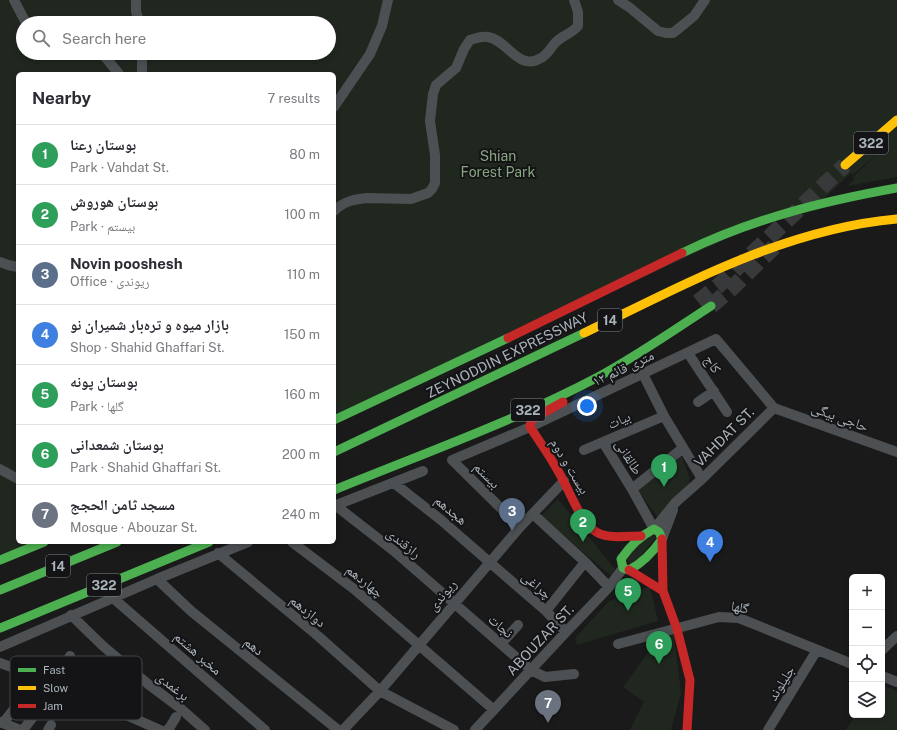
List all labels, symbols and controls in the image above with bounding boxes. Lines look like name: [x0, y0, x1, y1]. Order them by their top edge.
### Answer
search box: [16, 16, 336, 60]
icon: search: [30, 27, 52, 49]
text: Search here: [62, 30, 146, 47]
text: Nearby: [32, 88, 91, 108]
text: 7 results: [267, 91, 320, 106]
road number: 322: [854, 132, 888, 154]
text: بوستان رعنا: [70, 136, 136, 153]
text: 1: [42, 147, 48, 162]
text: 80 m: [289, 147, 320, 162]
park label: Shian Forest Park: [461, 148, 536, 180]
text: Park · Vahdat St.: [70, 160, 169, 175]
text: بوستان هوروش: [70, 193, 158, 210]
text: 2: [41, 207, 49, 222]
text: 100 m: [284, 207, 320, 222]
text: Park · بیستم: [70, 219, 135, 234]
text: Novin pooshesh: [70, 255, 183, 272]
text: 3: [41, 267, 49, 282]
text: 110 m: [287, 267, 320, 282]
text: Office · ریوندی: [70, 274, 150, 289]
street label: ZEYNODDIN EXPRESSWAY: [424, 309, 591, 401]
road number: 14: [598, 309, 622, 331]
text: بازار میوه و تره‌بار شمیران نو: [70, 316, 229, 333]
text: 4: [41, 327, 49, 342]
text: 150 m: [284, 327, 320, 342]
text: Shop · Shahid Ghaffari St.: [70, 340, 225, 355]
street label: ۱۲ متری قائم: [590, 347, 657, 391]
street label: کاج: [700, 352, 725, 377]
text: بوستان پونه: [70, 373, 138, 390]
text: 5: [41, 387, 49, 402]
text: 160 m: [284, 387, 320, 402]
your location: [577, 396, 597, 416]
text: Park · گلها: [70, 399, 124, 414]
road number: 322: [511, 399, 545, 421]
street label: حاجی بیگی: [809, 399, 871, 436]
street label: VAHDAT ST.: [691, 404, 757, 470]
street label: بیات: [605, 408, 633, 432]
street label: بیست و دوم: [545, 435, 593, 498]
text: بوستان شمعدانی: [70, 436, 164, 453]
street label: طالقانی: [611, 437, 646, 478]
text: 6: [41, 447, 49, 462]
text: 200 m: [282, 447, 320, 462]
pin: 1: [651, 454, 677, 487]
street label: بیستم: [469, 459, 504, 493]
text: Park · Shahid Ghaffari St.: [70, 460, 221, 475]
street label: هجدهم: [430, 492, 471, 530]
text: مسجد ثامن الحجج: [70, 496, 175, 513]
pin: 3: [499, 498, 525, 531]
text: 7: [41, 507, 49, 522]
text: 240 m: [282, 507, 320, 522]
pin: 2: [570, 509, 596, 542]
text: Mosque · Abouzar St.: [70, 520, 197, 535]
street label: رازقندی: [383, 524, 424, 562]
pin: 4: [697, 529, 723, 562]
road number: 14: [46, 555, 70, 577]
street label: چهاردهم: [342, 561, 387, 603]
street label: چراغی: [518, 568, 555, 603]
road number: 322: [87, 574, 121, 596]
map controls: [849, 574, 885, 718]
button: +: [849, 574, 885, 610]
street label: ریوندی: [424, 576, 460, 615]
pin: 5: [615, 578, 641, 611]
street label: دوازدهم: [286, 592, 329, 632]
street label: گلها: [730, 597, 751, 617]
street label: ABOUZAR ST.: [503, 601, 577, 679]
button: −: [849, 610, 885, 646]
street label: نجات: [485, 611, 517, 641]
street label: مخبر هشتم: [170, 628, 225, 679]
pin: 6: [646, 631, 672, 664]
street label: دهم: [240, 633, 267, 660]
button: locate: [849, 646, 885, 682]
legend: [10, 656, 142, 720]
street label: جلیلوند: [764, 663, 799, 704]
text: Fast: [43, 664, 65, 676]
street label: برغمدی: [153, 668, 193, 705]
text: Slow: [43, 682, 69, 694]
button: layers: [849, 682, 885, 718]
pin: 7: [535, 690, 561, 723]
text: Jam: [43, 700, 63, 712]

